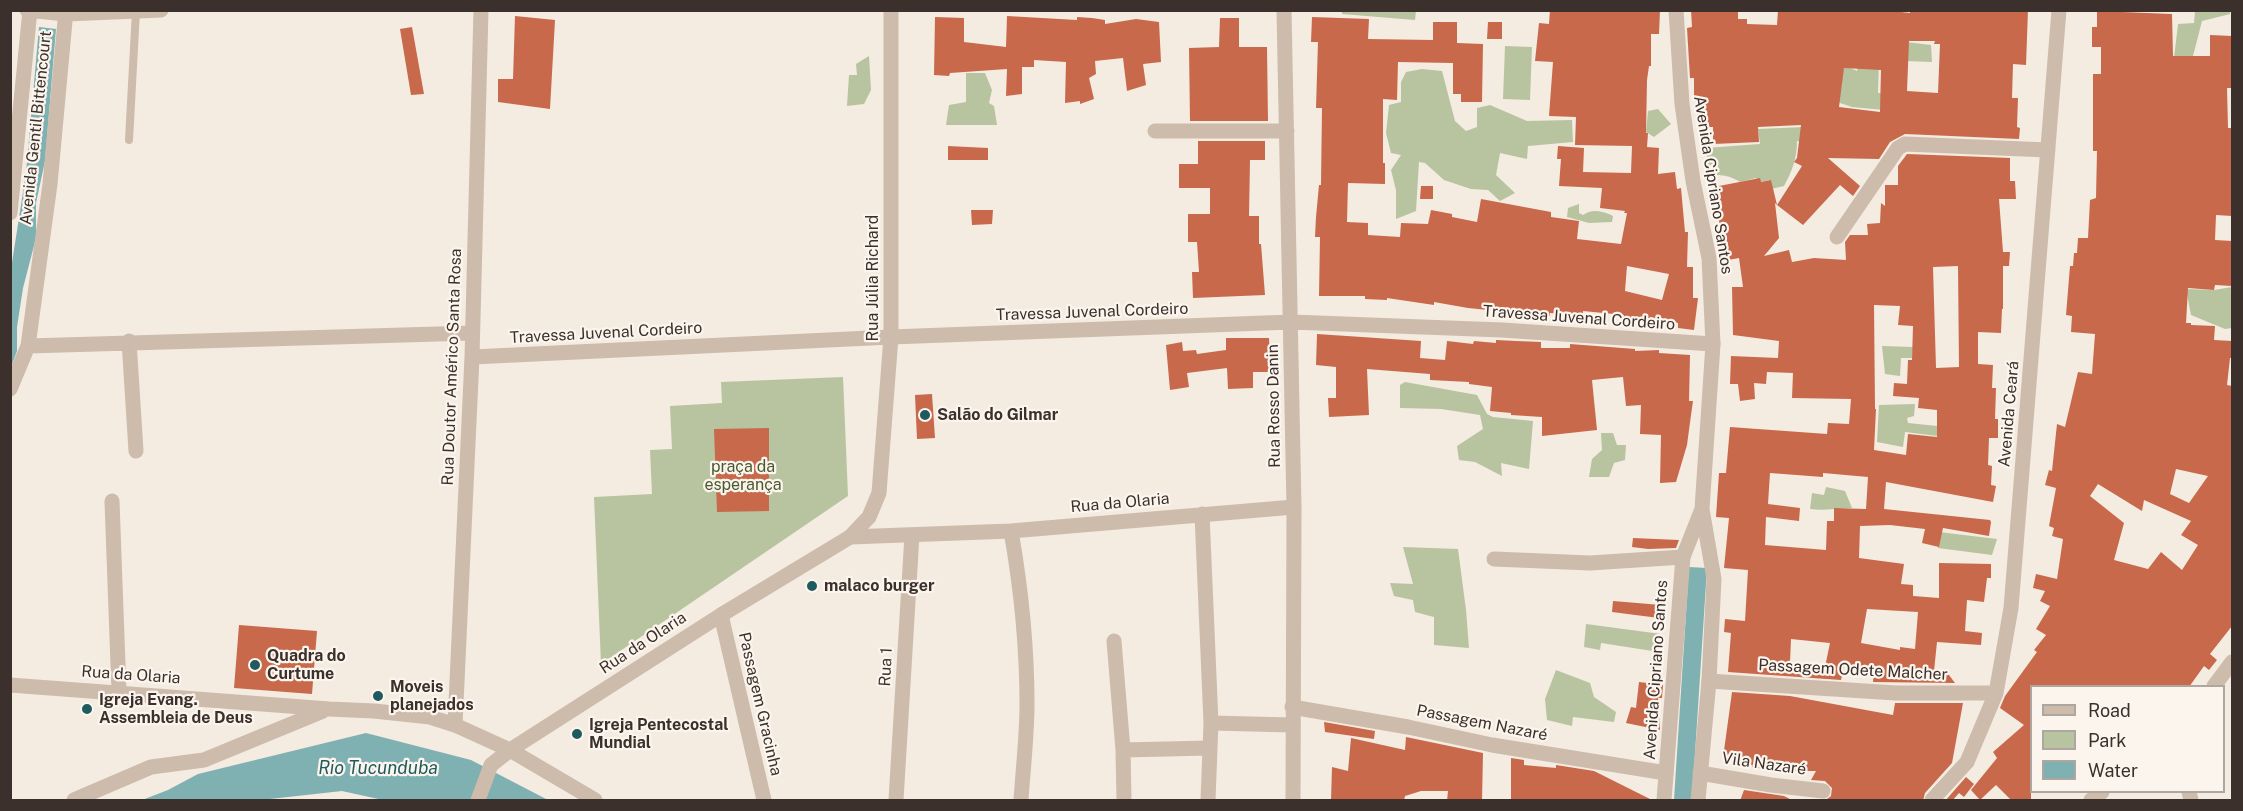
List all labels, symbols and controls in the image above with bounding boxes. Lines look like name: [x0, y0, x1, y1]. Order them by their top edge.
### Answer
street label: Avenida Gentil Bittencourt: [16, 30, 56, 226]
street label: Avenida Cipriano Santos: [1689, 95, 1737, 275]
street label: Rua Júlia Richard: [863, 215, 883, 341]
street label: Rua Doutor Américo Santa Rosa: [438, 248, 466, 486]
street label: Travessa Juvenal Cordeiro: [995, 299, 1189, 325]
street label: Travessa Juvenal Cordeiro: [1482, 302, 1676, 334]
street label: Travessa Juvenal Cordeiro: [509, 318, 703, 348]
street label: Rua Rosso Danin: [1263, 344, 1285, 468]
street label: Avenida Ceará: [1995, 360, 2023, 468]
place label: Salão do Gilmar: [937, 405, 1058, 425]
marker: Salão do Gilmar: [918, 408, 932, 422]
park label: praça da esperança: [704, 457, 782, 495]
street label: Rua da Olaria: [1070, 489, 1170, 517]
place label: malaco burger: [824, 576, 935, 596]
marker: malaco burger: [805, 579, 819, 593]
street label: Avenida Cipriano Santos: [1640, 579, 1672, 761]
street label: Rua da Olaria: [596, 608, 690, 678]
street label: Passagem Gracinha: [734, 630, 786, 778]
place label: Quadra do Curtume: [267, 646, 346, 684]
street label: Rua 1: [875, 647, 897, 687]
street label: Passagem Odete Malcher: [1758, 655, 1948, 685]
marker: Quadra do Curtume: [248, 658, 262, 672]
street label: Rua da Olaria: [81, 662, 181, 688]
place label: Moveis planejados: [390, 677, 474, 715]
legend: [2030, 685, 2225, 793]
marker: Moveis planejados: [371, 689, 385, 703]
place label: Igreja Evang. Assembleia de Deus: [99, 690, 253, 728]
text: Road: [2088, 700, 2131, 721]
street label: Passagem Nazaré: [1415, 701, 1549, 745]
marker: Igreja Evang. Assembleia de Deus: [80, 702, 94, 716]
place label: Igreja Pentecostal Mundial: [589, 715, 728, 753]
marker: Igreja Pentecostal Mundial: [570, 727, 584, 741]
text: Park: [2088, 730, 2126, 751]
street label: Vila Nazaré: [1721, 749, 1807, 779]
water label: Rio Tucunduba: [318, 757, 438, 779]
text: Water: [2088, 760, 2138, 781]

